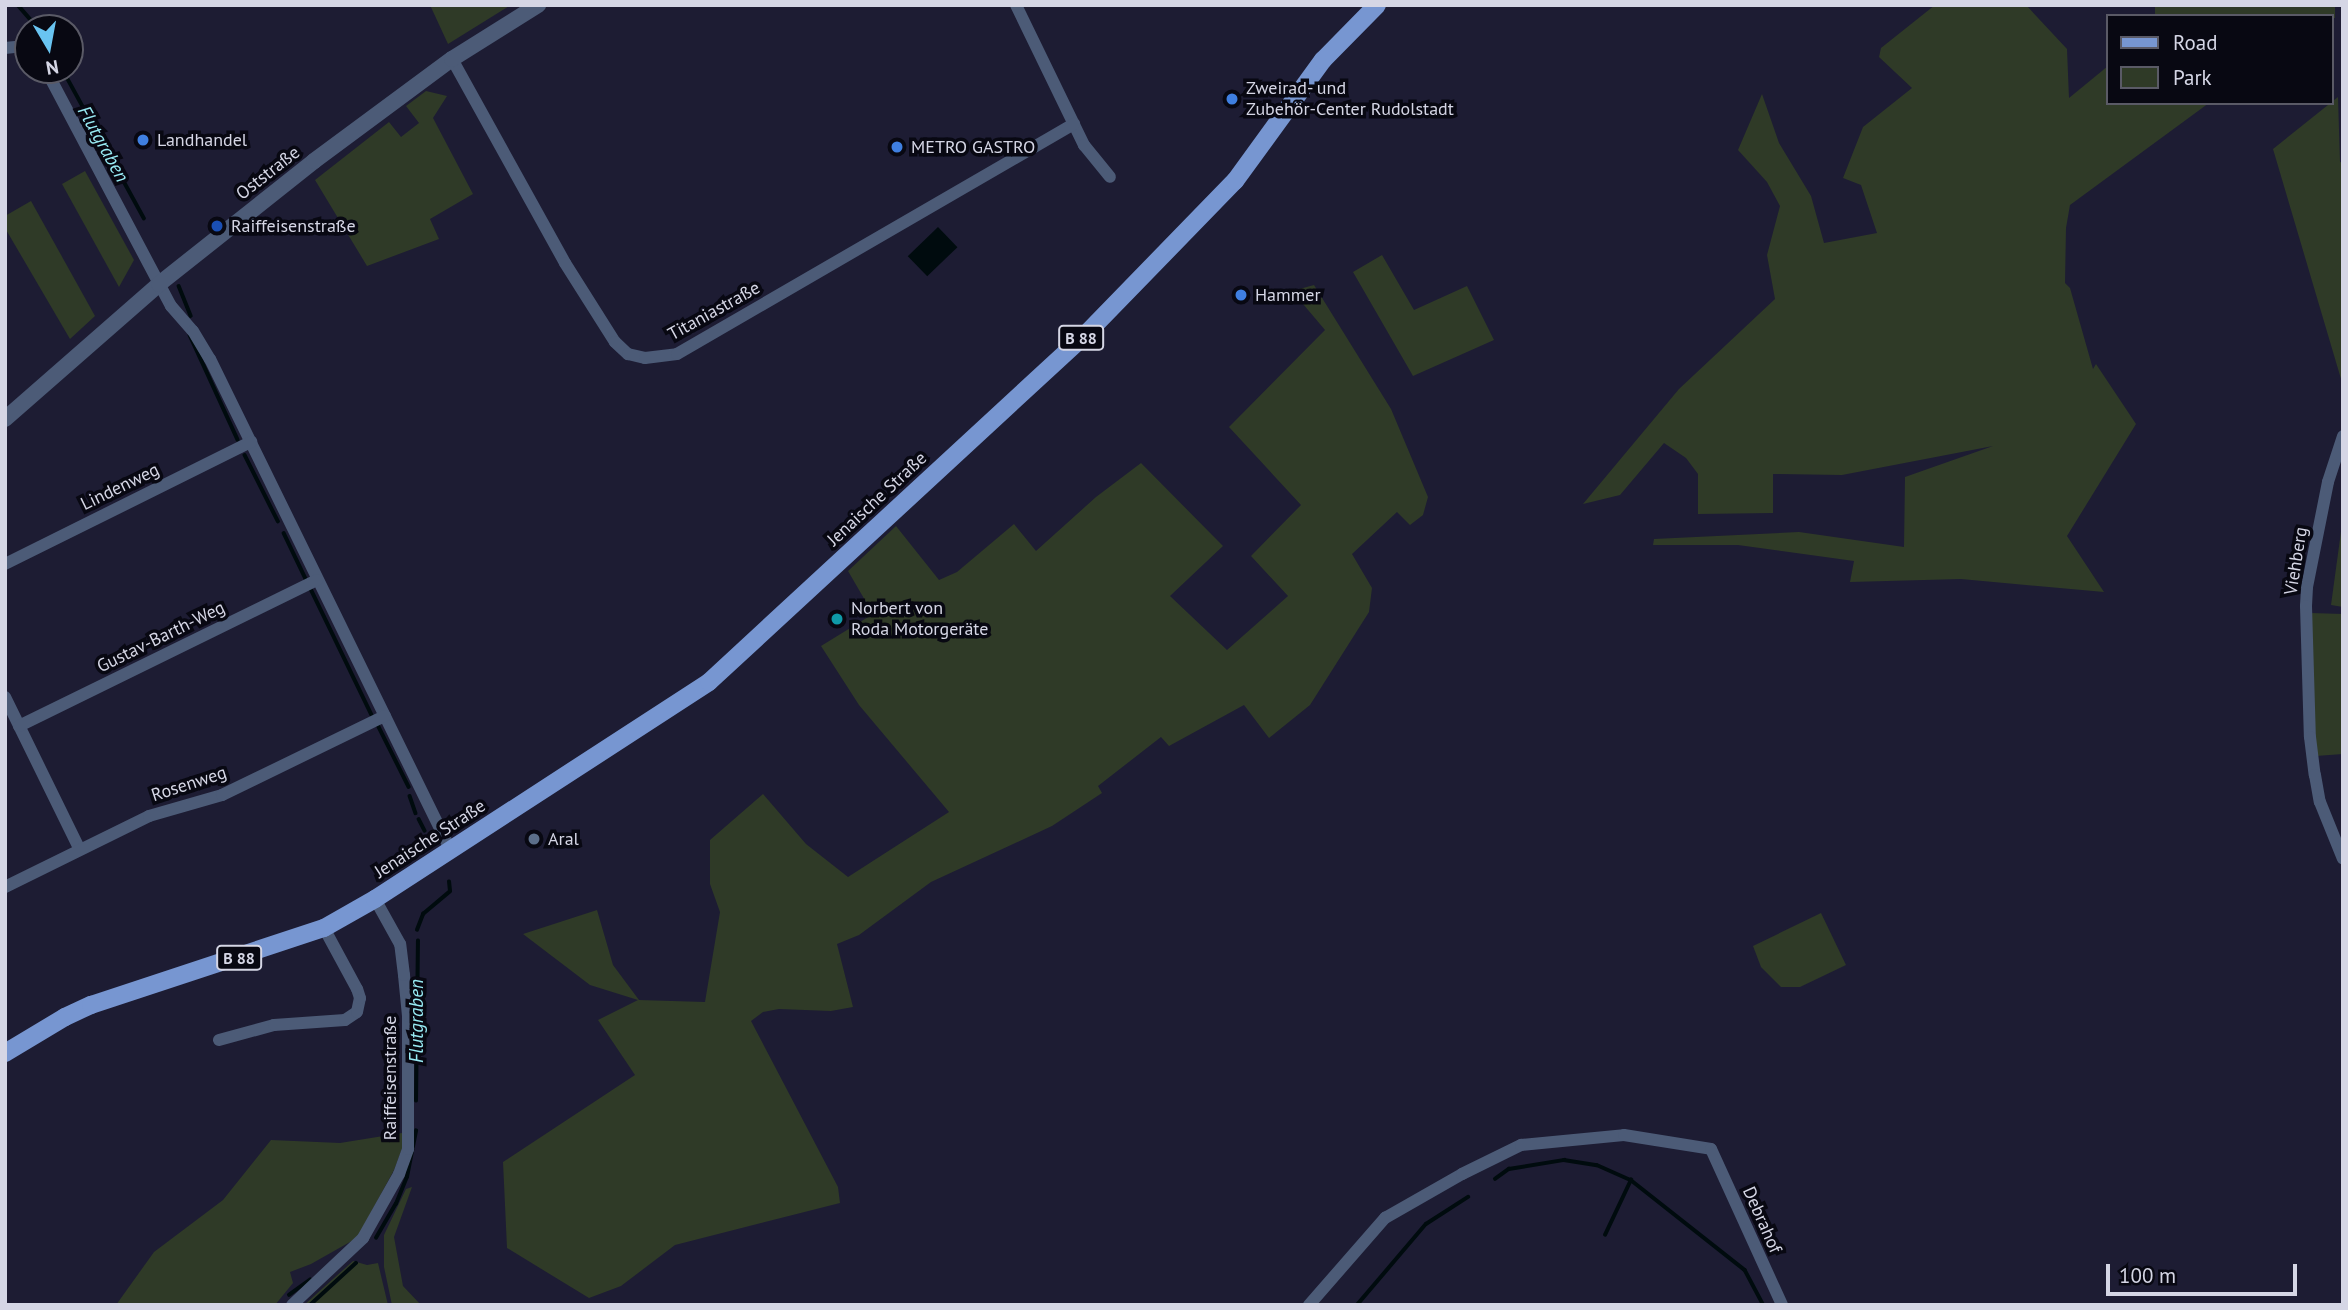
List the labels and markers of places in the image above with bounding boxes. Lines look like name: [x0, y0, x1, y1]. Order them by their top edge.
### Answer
place label: Zweirad- und Zubehör-Center Rudolstadt: [1246, 78, 1454, 120]
marker: Zweirad- und Zubehör-Center Rudolstadt: [1224, 91, 1240, 107]
place label: Landhandel: [157, 129, 247, 151]
marker: Landhandel: [135, 132, 151, 148]
place label: METRO GASTRO: [911, 136, 1035, 158]
marker: METRO GASTRO: [889, 139, 905, 155]
place label: Raiffeisenstraße: [231, 215, 356, 237]
marker: Raiffeisenstraße: [209, 218, 225, 234]
place label: Hammer: [1255, 284, 1321, 306]
marker: Hammer: [1233, 287, 1249, 303]
place label: Norbert von Roda Motorgeräte: [851, 598, 988, 640]
marker: Norbert von Roda Motorgeräte: [829, 611, 845, 627]
place label: Aral: [548, 828, 579, 850]
marker: Aral: [526, 831, 542, 847]

